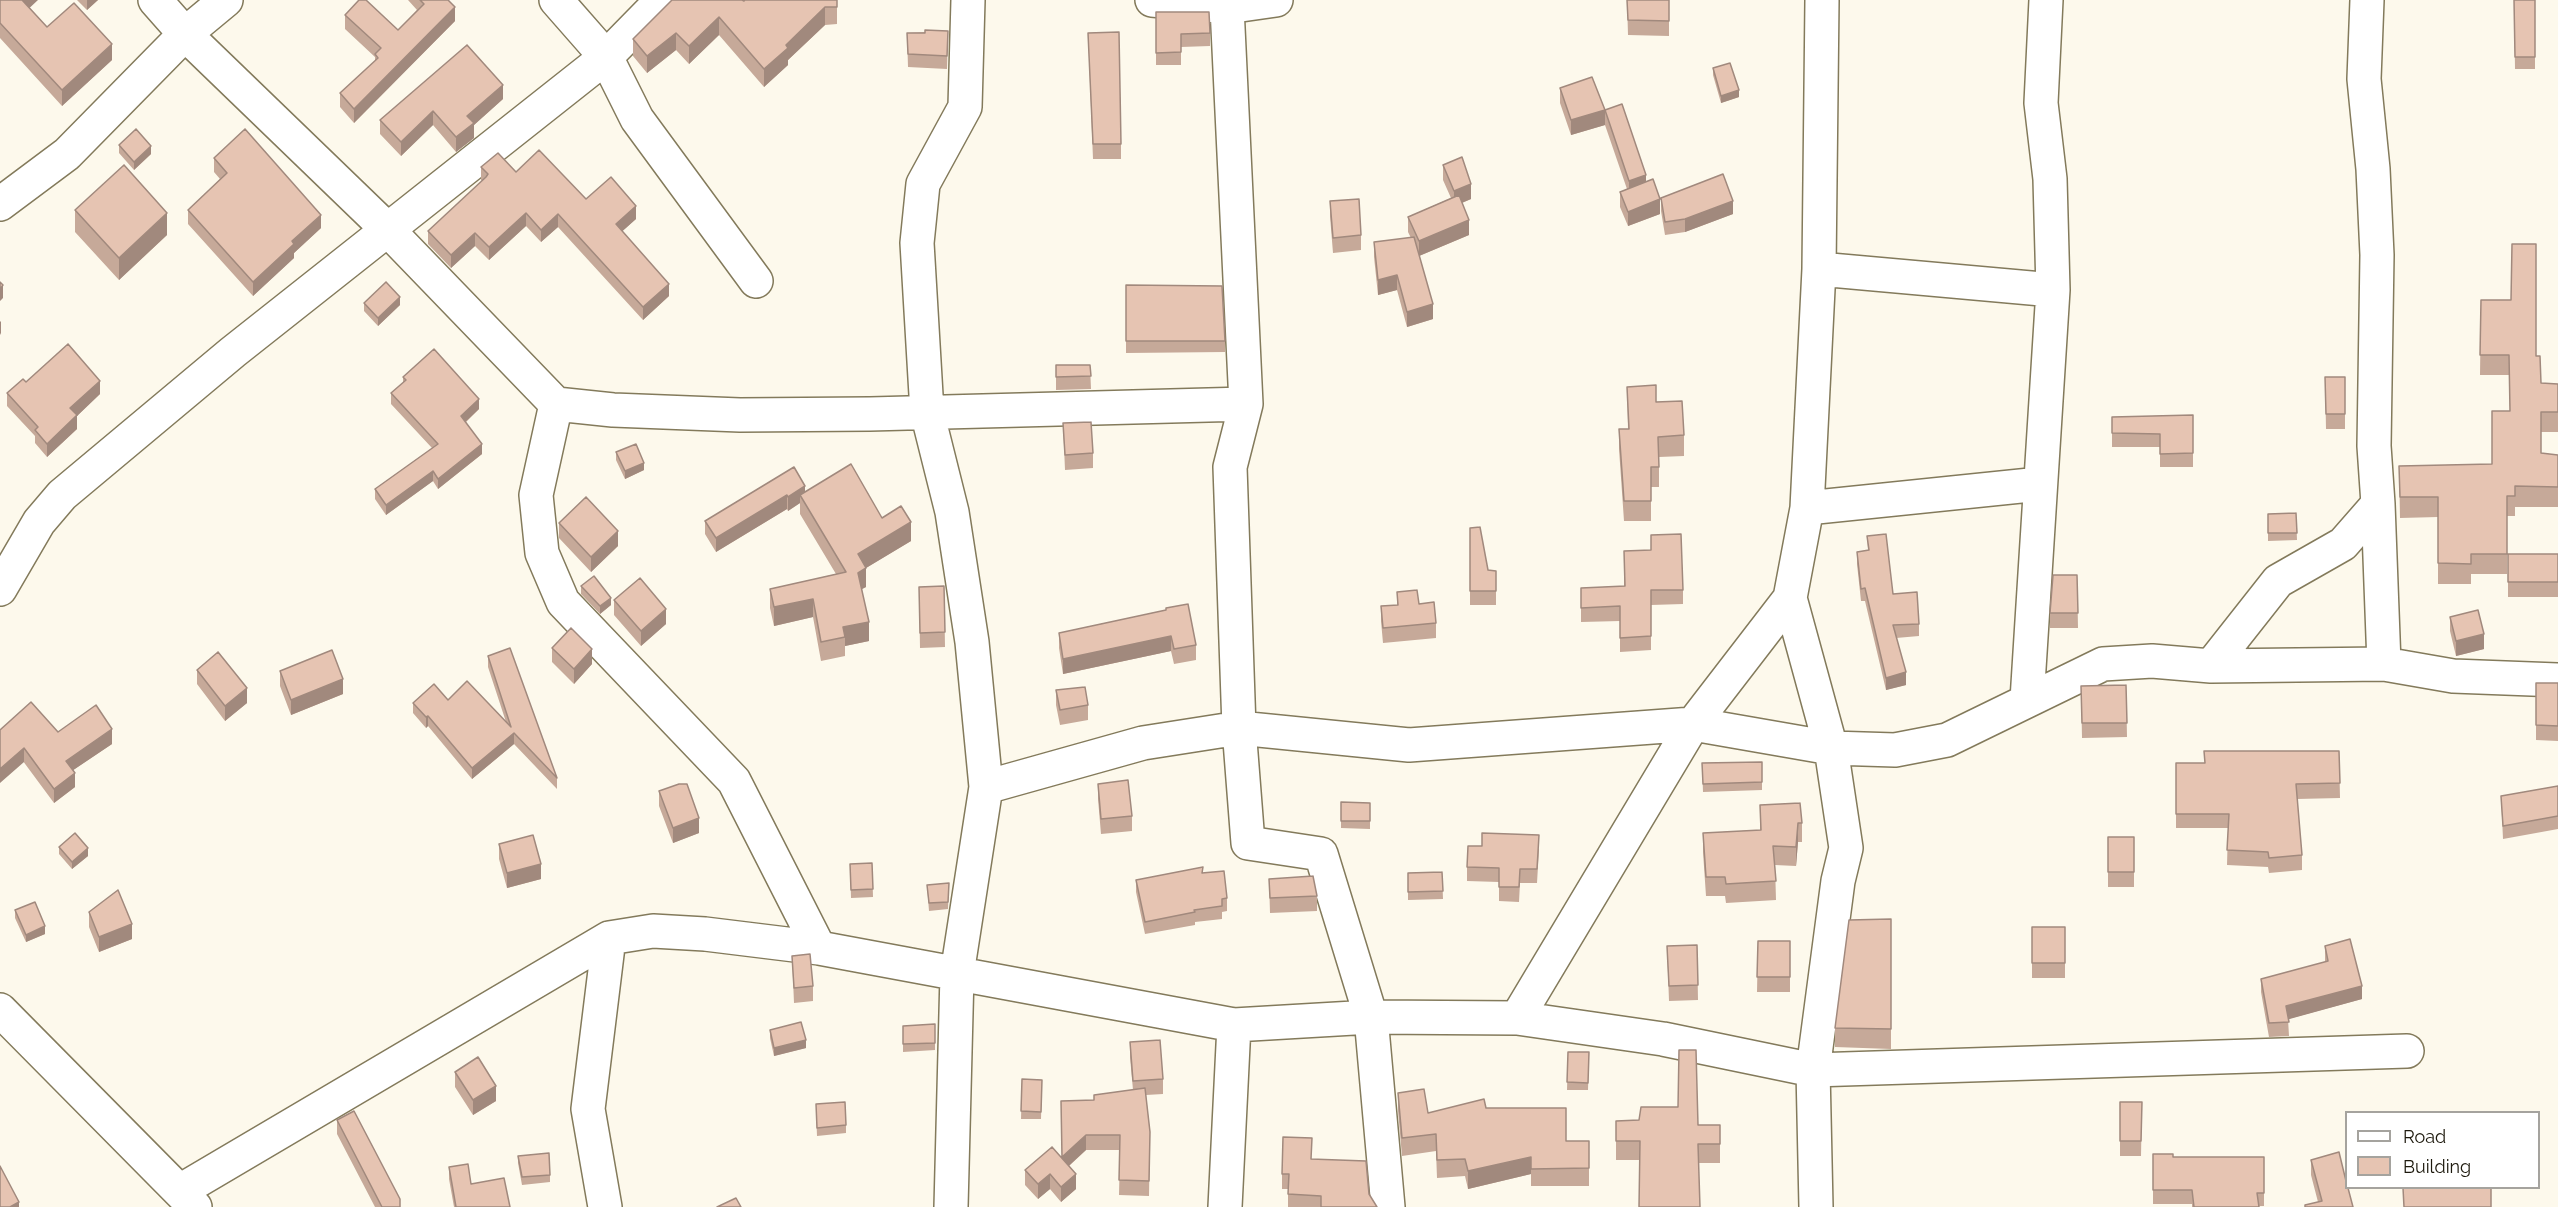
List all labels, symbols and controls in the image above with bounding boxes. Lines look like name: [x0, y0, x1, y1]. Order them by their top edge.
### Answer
legend: [2345, 1111, 2540, 1189]
text: Road: [2403, 1126, 2446, 1147]
text: Building: [2403, 1156, 2471, 1177]

